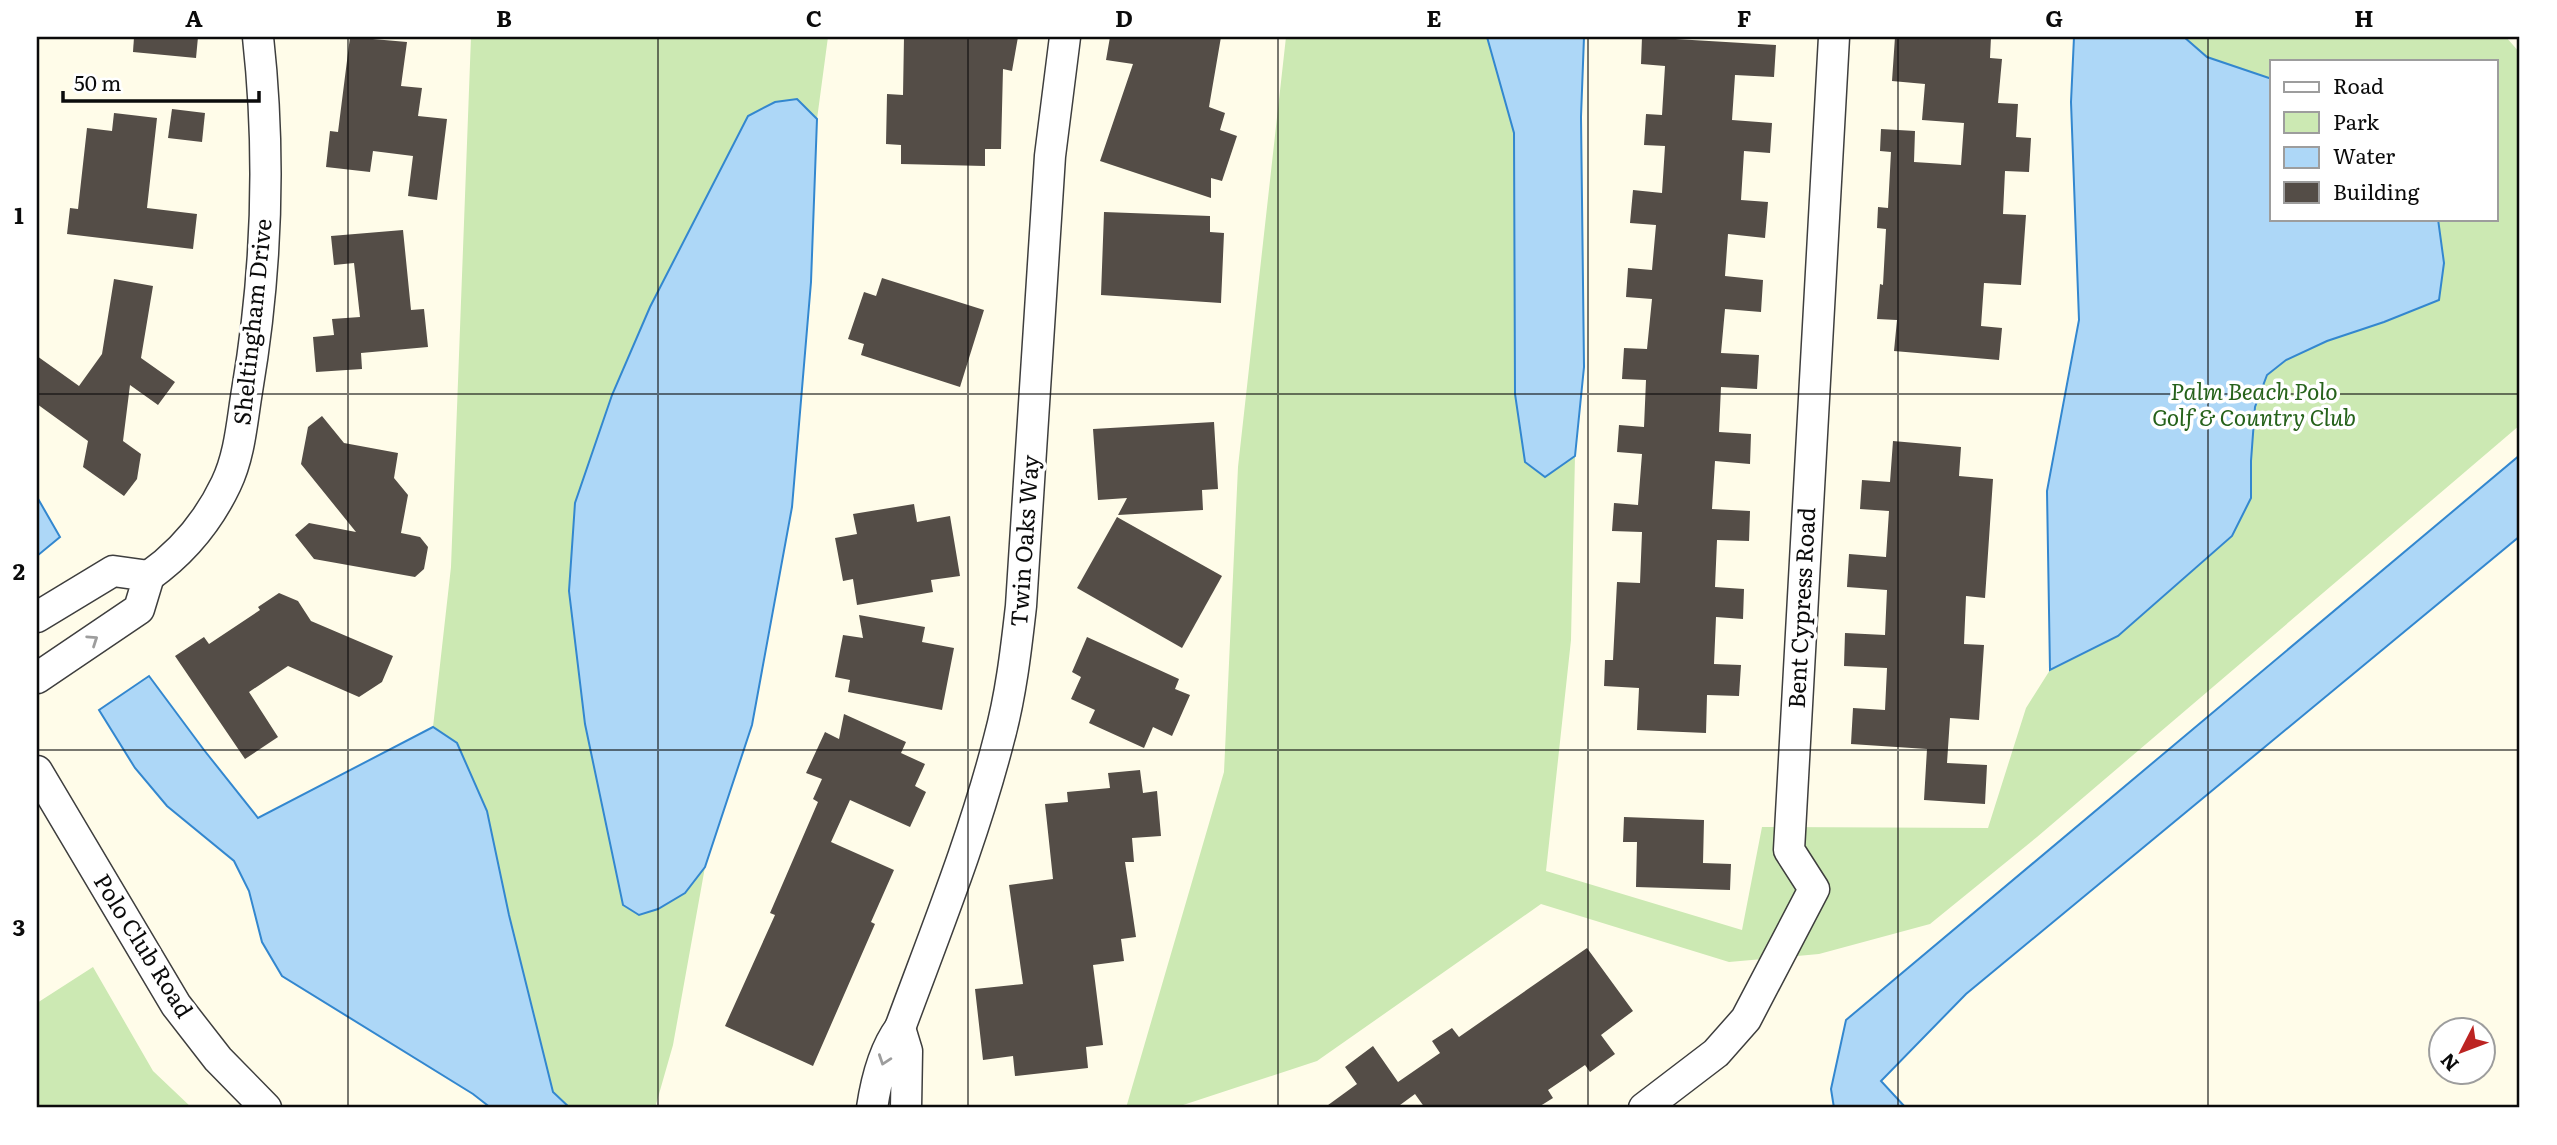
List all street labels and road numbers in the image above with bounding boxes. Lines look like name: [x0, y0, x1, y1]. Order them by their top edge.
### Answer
street label: Sheltingham Drive: [223, 217, 279, 427]
street label: Twin Oaks Way: [1000, 453, 1046, 628]
street label: Bent Cypress Road: [1778, 506, 1822, 709]
street label: Polo Club Road: [87, 866, 203, 1024]

